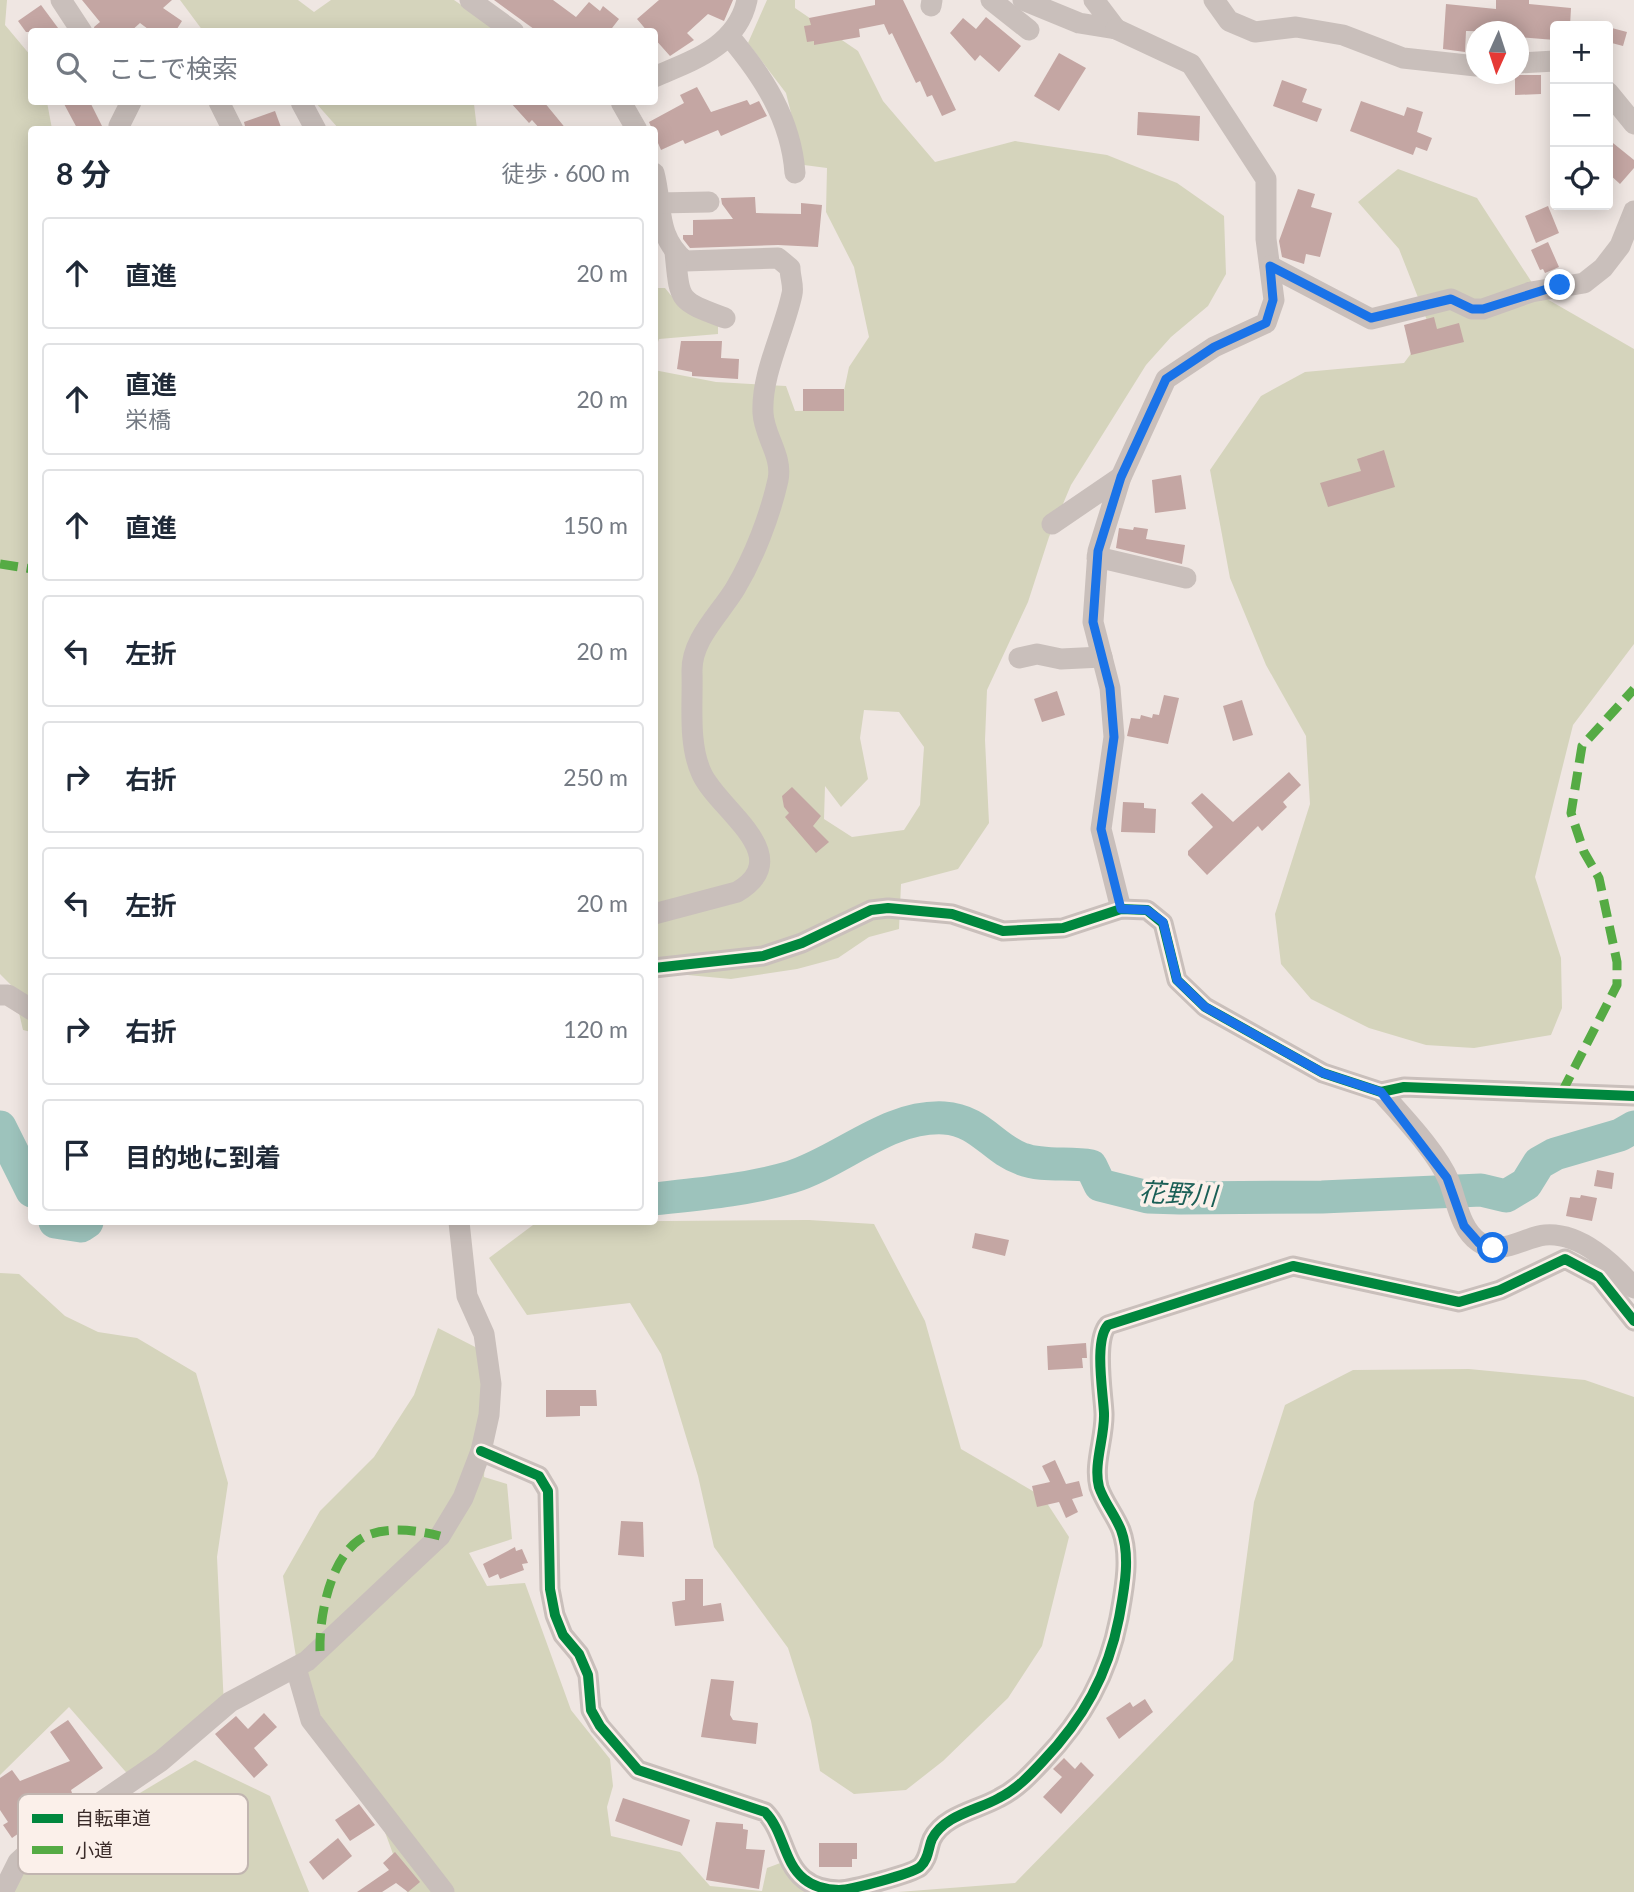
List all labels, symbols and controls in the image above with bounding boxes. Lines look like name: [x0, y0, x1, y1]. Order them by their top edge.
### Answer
north arrow: [1466, 21, 1529, 84]
map controls: [1550, 21, 1613, 210]
button: +: [1550, 21, 1613, 84]
search box: [28, 28, 658, 105]
icon: search: [52, 48, 90, 86]
text: ここで検索: [108, 52, 238, 84]
button: −: [1550, 84, 1613, 147]
button: locate: [1550, 147, 1613, 210]
text: 8 分: [56, 155, 111, 191]
text: 徒歩 · 600 m: [501, 159, 630, 187]
icon: ahead: [58, 254, 96, 292]
text: 直進: [125, 259, 177, 291]
text: 20 m: [577, 259, 628, 287]
route end: [1544, 269, 1575, 300]
text: 直進: [125, 368, 177, 400]
icon: ahead: [58, 380, 96, 418]
text: 20 m: [577, 385, 628, 413]
text: 栄橋: [125, 405, 171, 433]
icon: ahead: [58, 506, 96, 544]
text: 直進: [125, 511, 177, 543]
text: 150 m: [563, 511, 628, 539]
icon: left: [58, 632, 96, 670]
text: 左折: [125, 637, 177, 669]
text: 20 m: [577, 637, 628, 665]
icon: right: [58, 758, 96, 796]
text: 右折: [125, 763, 177, 795]
text: 250 m: [563, 763, 628, 791]
icon: left: [58, 884, 96, 922]
text: 左折: [125, 889, 177, 921]
text: 20 m: [577, 889, 628, 917]
icon: right: [58, 1010, 96, 1048]
text: 右折: [125, 1015, 177, 1047]
text: 120 m: [563, 1015, 628, 1043]
icon: arrive: [58, 1136, 96, 1174]
text: 目的地に到着: [125, 1141, 281, 1173]
water label: 花野川: [1138, 1175, 1221, 1211]
route start: [1477, 1232, 1508, 1263]
legend: [18, 1794, 248, 1874]
text: 自転車道: [75, 1806, 151, 1829]
text: 小道: [75, 1838, 113, 1861]

